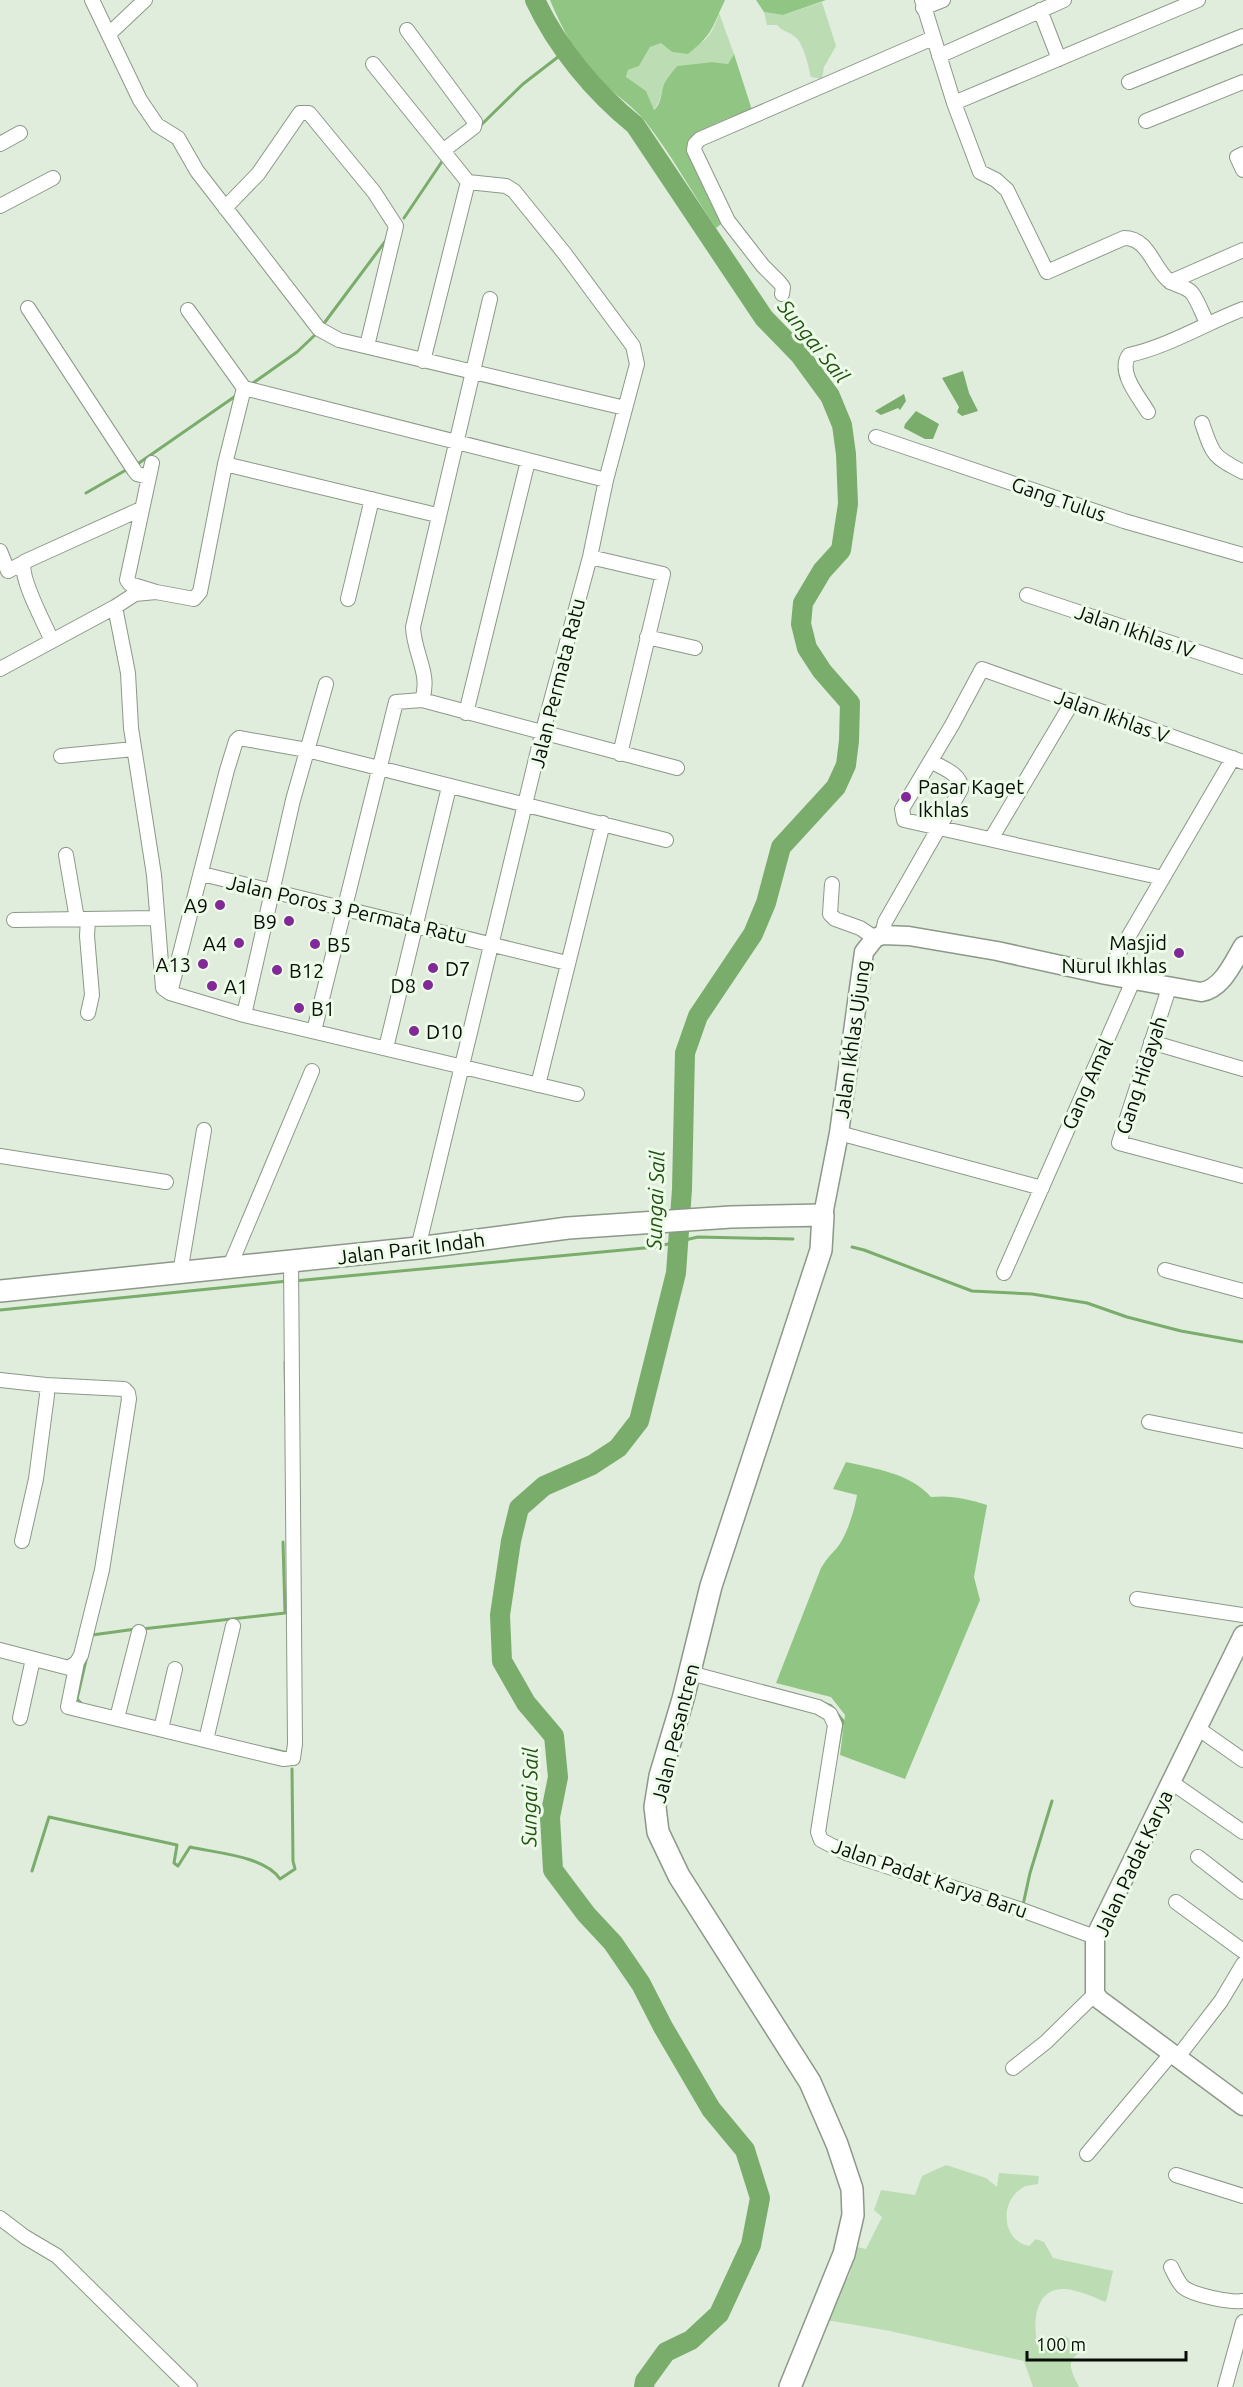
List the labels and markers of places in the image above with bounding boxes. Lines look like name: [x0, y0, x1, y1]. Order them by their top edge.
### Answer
place label: Pasar Kaget Ikhlas: [918, 775, 1024, 821]
marker: Pasar Kaget Ikhlas: [899, 790, 913, 804]
place label: A9: [184, 894, 208, 917]
marker: A9: [213, 898, 227, 912]
place label: B9: [253, 910, 277, 933]
marker: B9: [282, 914, 296, 928]
place label: Masjid Nurul Ikhlas: [1062, 931, 1167, 977]
place label: A4: [203, 932, 227, 955]
place label: B5: [327, 933, 351, 956]
marker: A4: [232, 936, 246, 950]
marker: B5: [308, 937, 322, 951]
marker: Masjid Nurul Ikhlas: [1172, 946, 1186, 960]
place label: A13: [155, 953, 191, 976]
marker: A13: [196, 957, 210, 971]
place label: D7: [445, 957, 470, 980]
place label: B12: [289, 959, 324, 982]
marker: D7: [426, 961, 440, 975]
marker: B12: [270, 963, 284, 977]
place label: D8: [391, 974, 416, 997]
place label: A1: [224, 975, 248, 998]
marker: D8: [421, 978, 435, 992]
marker: A1: [205, 979, 219, 993]
place label: B1: [311, 997, 335, 1020]
marker: B1: [292, 1001, 306, 1015]
place label: D10: [426, 1020, 463, 1043]
marker: D10: [407, 1024, 421, 1038]

